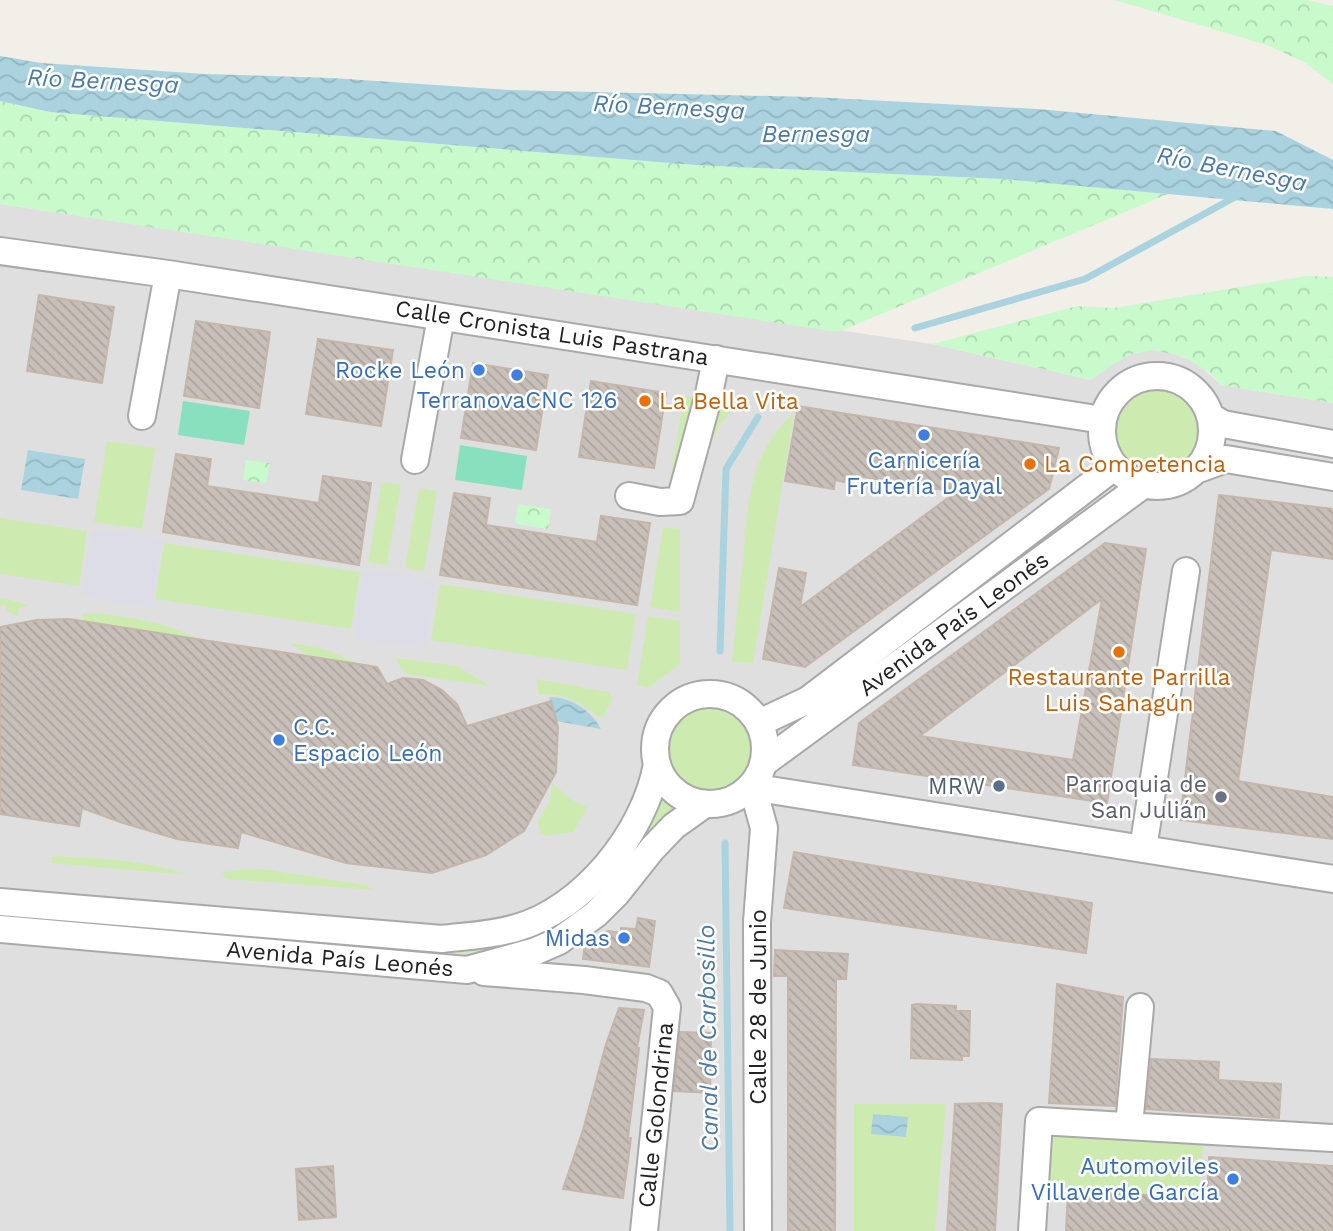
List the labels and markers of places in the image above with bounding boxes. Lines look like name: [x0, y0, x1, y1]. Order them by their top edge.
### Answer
place label: Rocke León: [335, 357, 465, 384]
marker: Rocke León: [471, 362, 487, 378]
marker: TerranovaCNC 126: [509, 367, 525, 383]
place label: TerranovaCNC 126: [417, 387, 618, 414]
place label: La Bella Vita: [659, 388, 799, 415]
marker: La Bella Vita: [637, 393, 653, 409]
marker: Carnicería Frutería Dayal: [916, 427, 932, 443]
place label: Carnicería Frutería Dayal: [846, 447, 1002, 500]
place label: La Competencia: [1044, 451, 1226, 478]
marker: La Competencia: [1022, 456, 1038, 472]
marker: Restaurante Parrilla Luis Sahagún: [1111, 644, 1127, 660]
place label: Restaurante Parrilla Luis Sahagún: [1007, 664, 1231, 717]
place label: C.C. Espacio León: [293, 714, 443, 767]
marker: C.C. Espacio León: [271, 732, 287, 748]
place label: Parroquia de San Julián: [1065, 771, 1207, 824]
place label: MRW: [928, 773, 985, 800]
marker: MRW: [991, 778, 1007, 794]
marker: Parroquia de San Julián: [1213, 789, 1229, 805]
place label: Midas: [545, 925, 610, 952]
marker: Midas: [616, 930, 632, 946]
place label: Automoviles Villaverde García: [1031, 1153, 1219, 1206]
marker: Automoviles Villaverde García: [1225, 1171, 1241, 1187]

